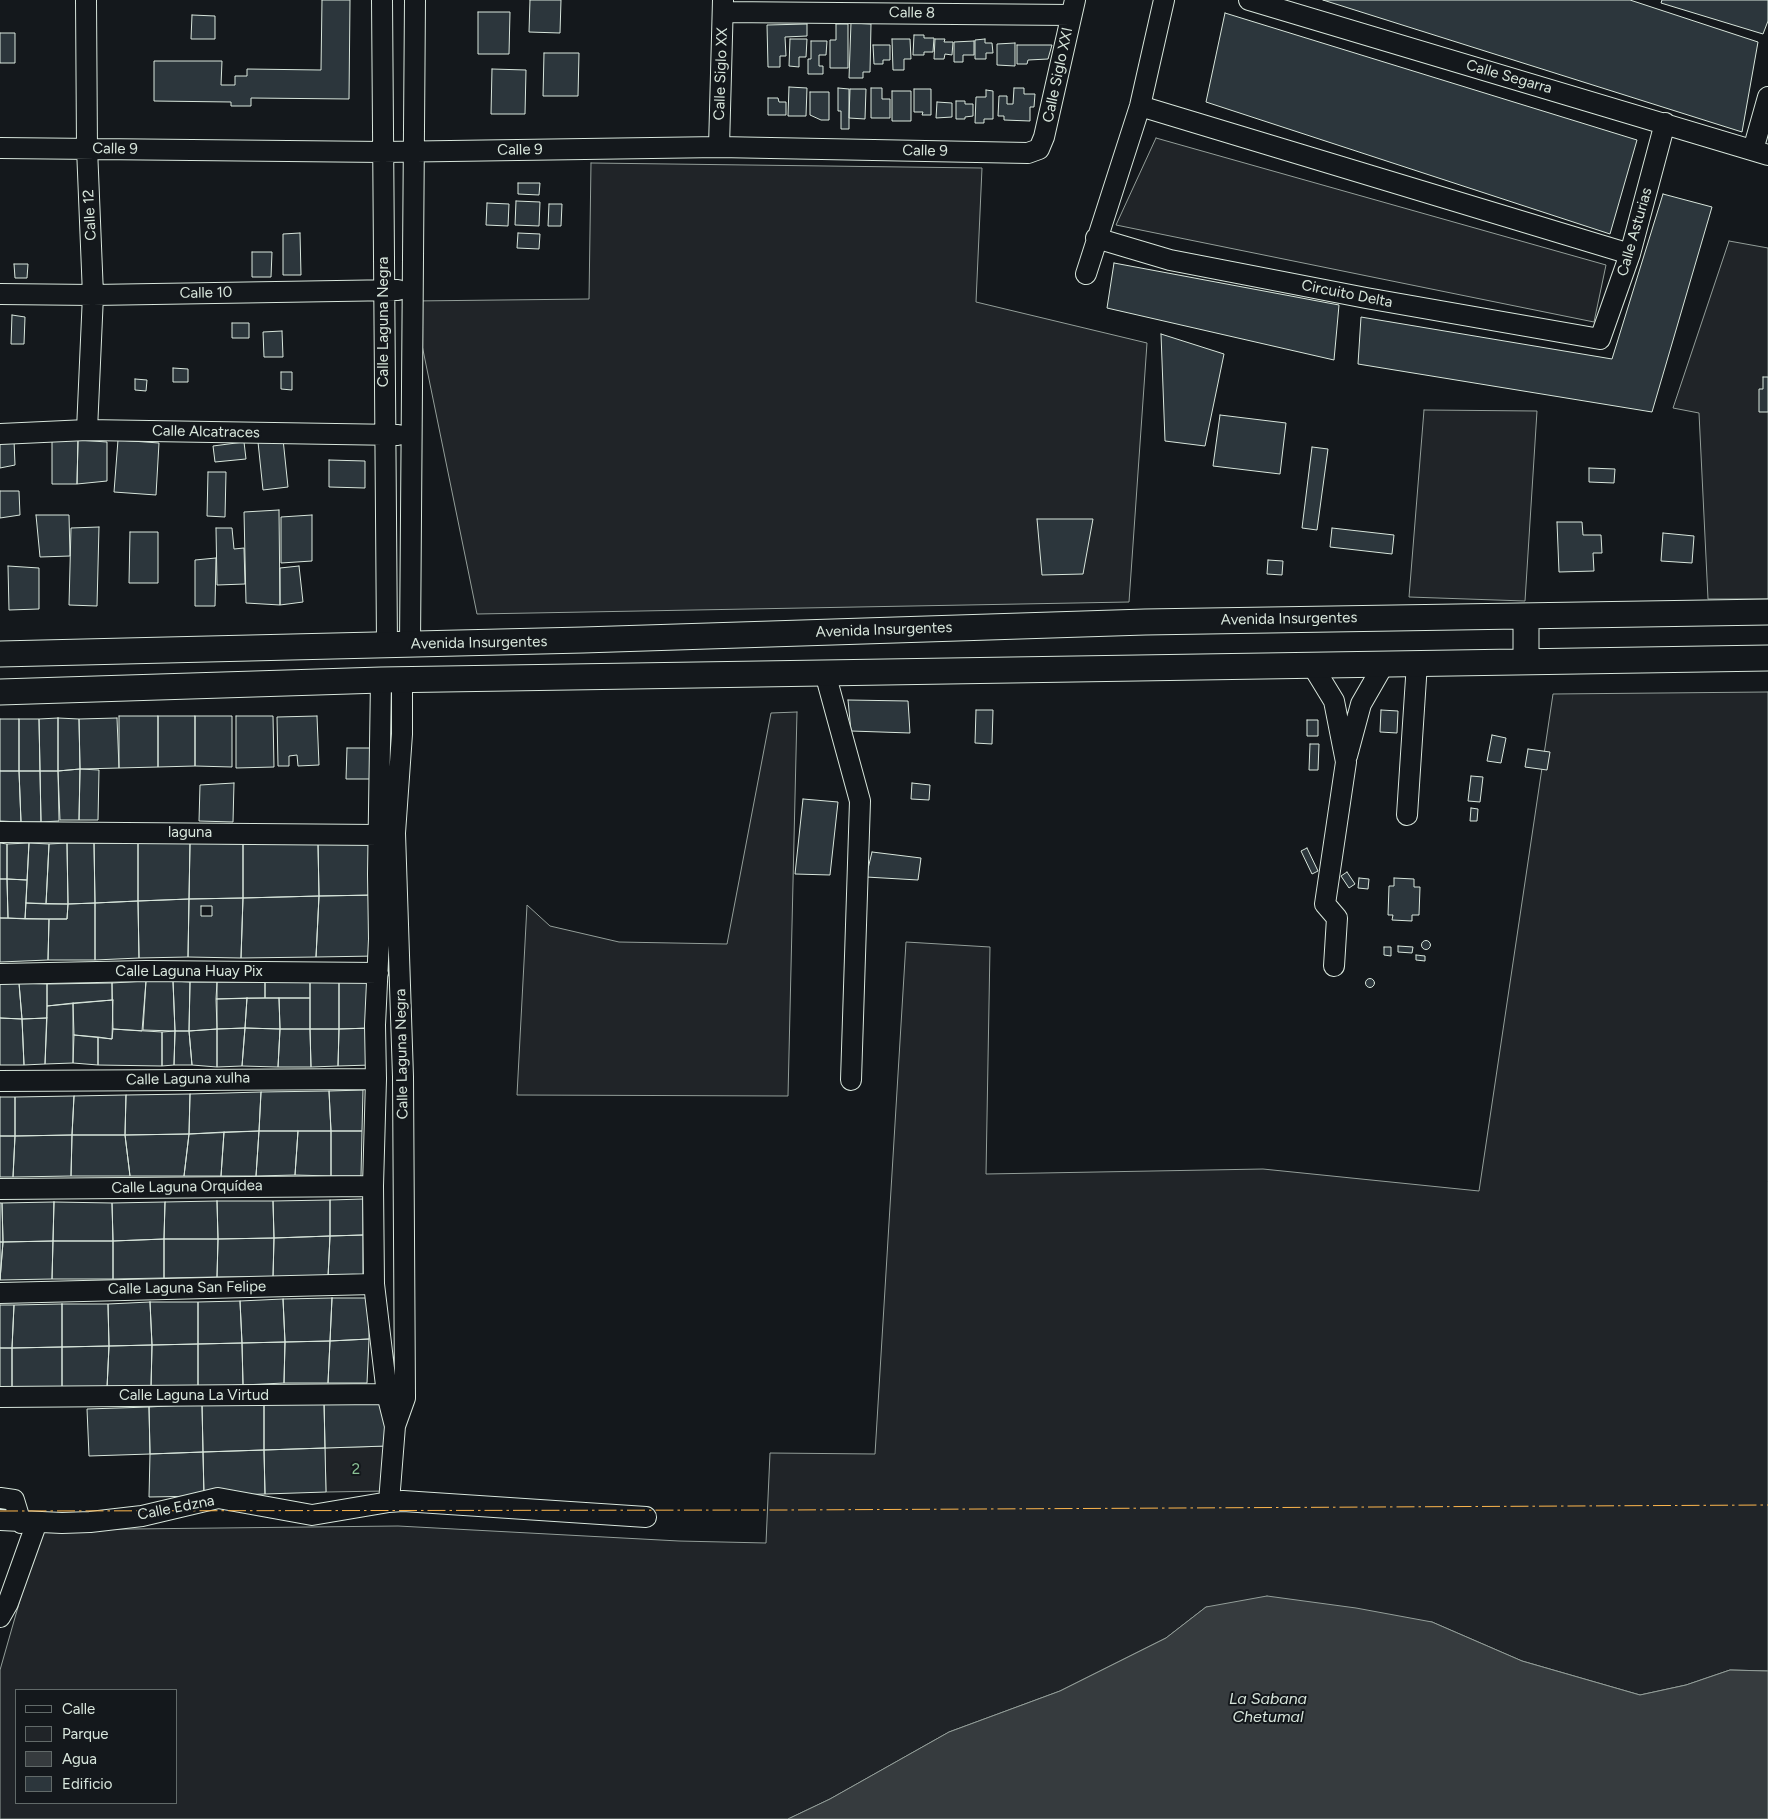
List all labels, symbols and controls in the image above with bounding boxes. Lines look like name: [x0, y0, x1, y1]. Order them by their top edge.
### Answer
street label: Calle 8: [889, 4, 935, 22]
street label: Calle Siglo XXI: [1039, 26, 1077, 124]
street label: Calle Siglo XX: [710, 27, 732, 121]
street label: Calle Segarra: [1464, 56, 1554, 98]
street label: Calle 9: [92, 140, 138, 158]
street label: Calle 9: [497, 141, 543, 159]
street label: Calle 9: [902, 142, 948, 160]
street label: Calle Asturias: [1614, 186, 1656, 278]
street label: Calle 12: [80, 189, 100, 241]
street label: Calle Laguna Negra: [375, 257, 393, 387]
street label: Circuito Delta: [1300, 276, 1394, 312]
street label: Calle 10: [179, 284, 233, 302]
street label: Calle Alcatraces: [152, 422, 260, 442]
street label: Avenida Insurgentes: [1220, 609, 1358, 629]
street label: Avenida Insurgentes: [815, 619, 953, 641]
street label: Avenida Insurgentes: [410, 633, 548, 653]
street label: laguna: [168, 824, 212, 842]
street label: Calle Laguna Huay Pix: [115, 963, 263, 981]
street label: Calle Laguna Negra: [392, 989, 412, 1119]
street label: Calle Laguna xulha: [126, 1069, 250, 1089]
street label: Calle Laguna Orquídea: [111, 1177, 263, 1197]
street label: Calle Laguna San Felipe: [108, 1278, 266, 1298]
street label: Calle Laguna La Virtud: [119, 1387, 269, 1405]
park label: 2: [352, 1461, 360, 1479]
street label: Calle Edzna: [136, 1492, 216, 1524]
legend: [15, 1689, 178, 1804]
water label: La Sabana Chetumal: [1229, 1689, 1307, 1727]
text: Calle: [62, 1700, 95, 1718]
text: Parque: [62, 1725, 109, 1743]
text: Agua: [62, 1750, 97, 1768]
text: Edificio: [62, 1775, 112, 1793]

